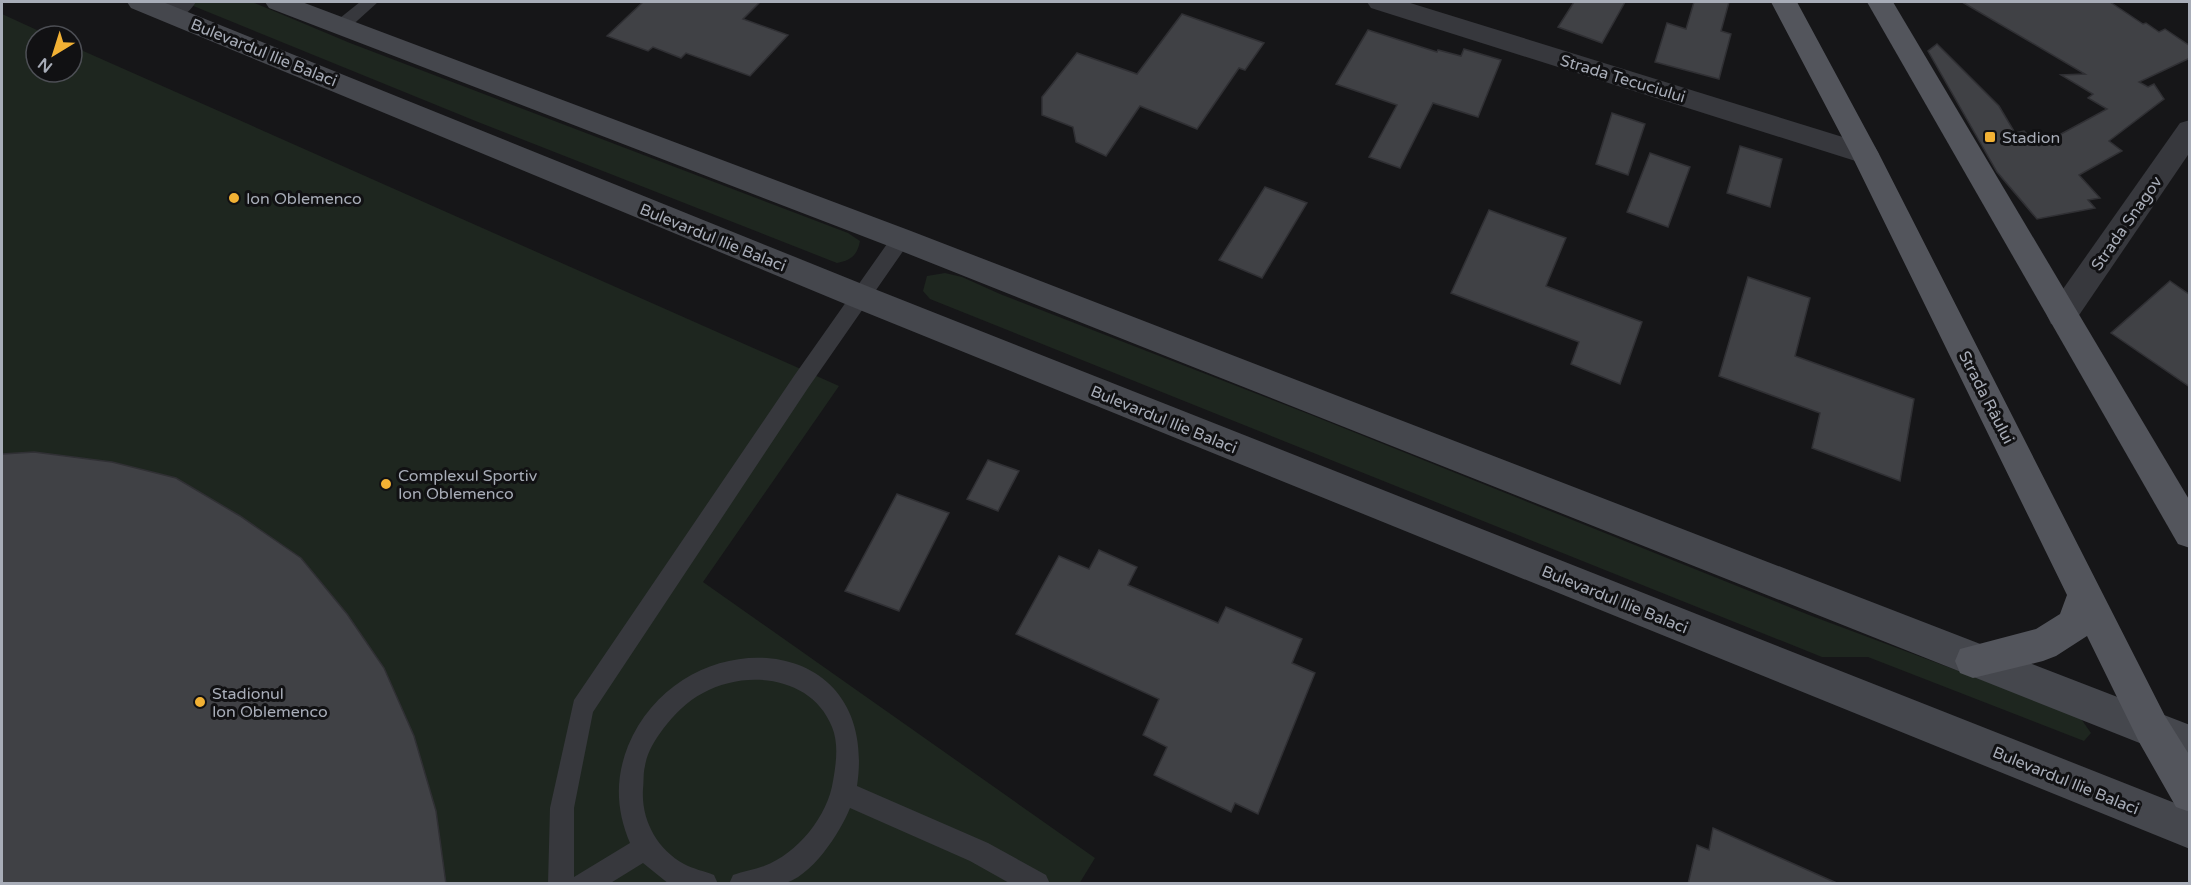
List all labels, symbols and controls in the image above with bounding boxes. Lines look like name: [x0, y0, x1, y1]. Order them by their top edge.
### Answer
street label: Bulevardul Ilie Balaci: [188, 14, 340, 91]
north arrow: [24, 24, 84, 84]
street label: Strada Tecuciului: [1558, 50, 1688, 108]
text: N: [34, 53, 57, 77]
place label: Stadion: [2002, 128, 2060, 148]
marker: Stadion: [1983, 130, 1997, 144]
street label: Strada Snagov: [2087, 172, 2167, 275]
place label: Ion Oblemenco: [246, 189, 362, 209]
marker: Ion Oblemenco: [227, 191, 241, 205]
street label: Bulevardul Ilie Balaci: [637, 199, 789, 276]
street label: Strada Râului: [1954, 348, 2018, 447]
street label: Bulevardul Ilie Balaci: [1088, 381, 1240, 458]
place label: Complexul Sportiv Ion Oblemenco: [398, 466, 538, 504]
marker: Complexul Sportiv Ion Oblemenco: [379, 477, 393, 491]
street label: Bulevardul Ilie Balaci: [1539, 561, 1691, 638]
place label: Stadionul Ion Oblemenco: [212, 684, 328, 722]
marker: Stadionul Ion Oblemenco: [193, 695, 207, 709]
street label: Bulevardul Ilie Balaci: [1990, 742, 2142, 819]

